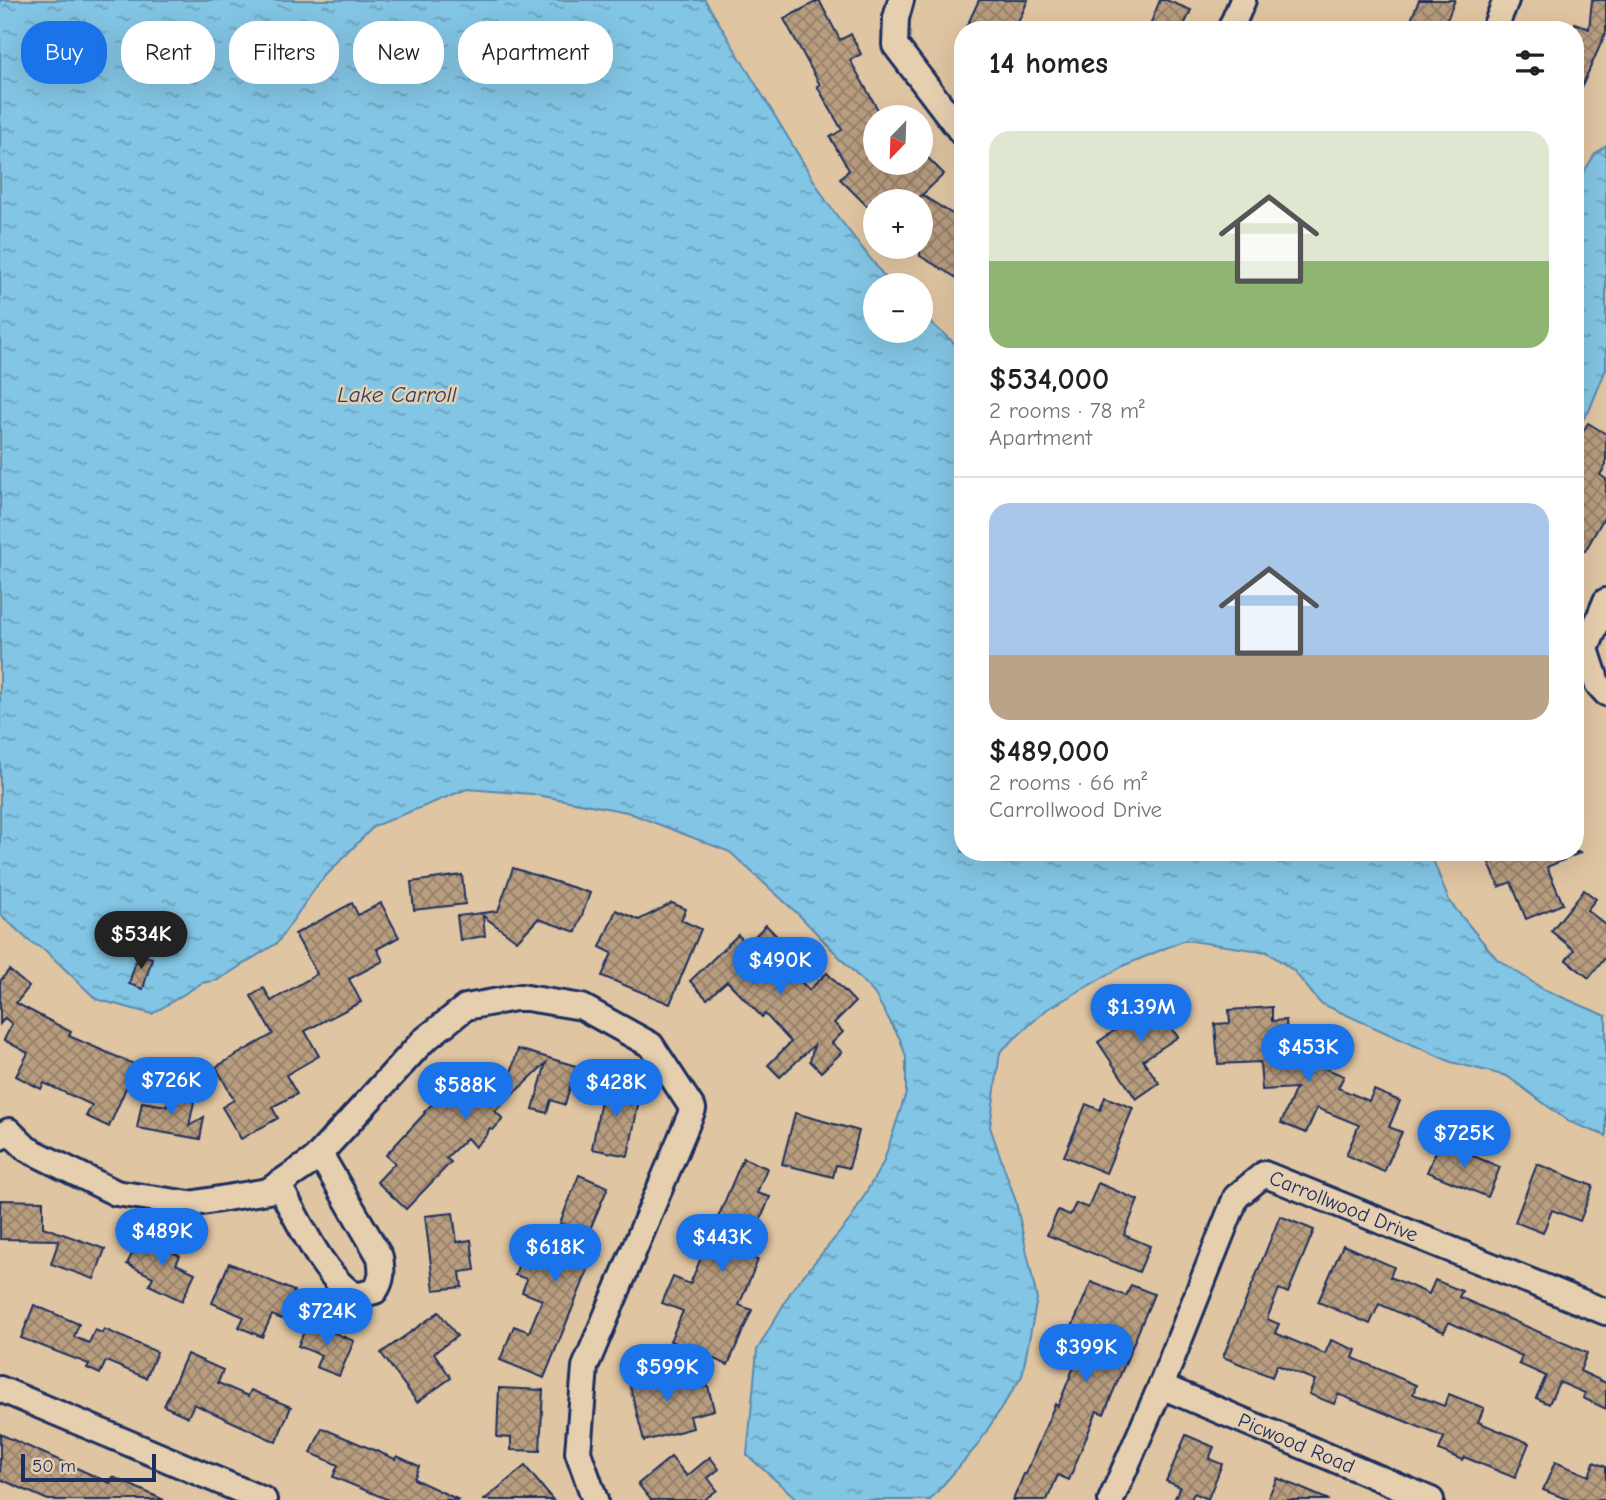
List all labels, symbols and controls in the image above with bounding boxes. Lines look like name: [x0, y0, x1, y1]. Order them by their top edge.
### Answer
chip: Buy: [21, 21, 107, 84]
chip: Rent: [121, 21, 215, 84]
chip: Filters: [229, 21, 339, 84]
chip: New: [353, 21, 444, 84]
chip: Apartment: [458, 21, 613, 84]
icon: filters: [1511, 44, 1549, 82]
text: 14 homes: [989, 46, 1108, 81]
north arrow: [863, 105, 933, 175]
map controls: [863, 105, 933, 343]
icon: home: [1206, 176, 1332, 302]
button: +: [863, 189, 933, 259]
button: −: [863, 273, 933, 343]
text: $534,000: [989, 362, 1109, 397]
water label: Lake Carroll: [337, 381, 458, 408]
text: 2 rooms · 78 m²: [989, 397, 1145, 424]
text: Apartment: [989, 424, 1092, 451]
icon: home: [1206, 548, 1332, 674]
text: $489,000: [989, 734, 1109, 769]
text: 2 rooms · 66 m²: [989, 769, 1147, 796]
text: Carrollwood Drive: [989, 796, 1162, 823]
pin: $534K: [92, 912, 190, 971]
text: $534K: [110, 920, 172, 947]
pin: $490K: [731, 937, 829, 997]
text: $490K: [749, 946, 811, 973]
pin: $1.39M: [1084, 984, 1198, 1044]
text: $1.39M: [1107, 993, 1175, 1020]
pin: $453K: [1259, 1024, 1357, 1084]
text: $453K: [1277, 1033, 1339, 1060]
pin: $726K: [122, 1058, 220, 1117]
pin: $428K: [567, 1060, 665, 1119]
pin: $588K: [416, 1062, 514, 1122]
text: $726K: [141, 1066, 201, 1093]
text: $428K: [586, 1068, 646, 1095]
text: $588K: [434, 1071, 496, 1098]
pin: $725K: [1415, 1110, 1513, 1170]
text: $725K: [1434, 1119, 1494, 1146]
street label: Carrollwood Drive: [1266, 1165, 1422, 1247]
pin: $489K: [113, 1208, 211, 1268]
pin: $443K: [673, 1214, 771, 1274]
text: $489K: [131, 1217, 193, 1244]
text: $443K: [692, 1223, 752, 1250]
pin: $618K: [506, 1224, 604, 1284]
text: $618K: [525, 1233, 585, 1260]
pin: $724K: [278, 1288, 376, 1348]
text: $724K: [298, 1297, 356, 1324]
pin: $399K: [1037, 1324, 1135, 1384]
text: $399K: [1055, 1333, 1117, 1360]
pin: $599K: [618, 1344, 716, 1404]
text: $599K: [635, 1353, 699, 1380]
street label: Picwood Road: [1234, 1408, 1358, 1478]
scale bar: [21, 1451, 156, 1483]
text: 50 m: [32, 1455, 76, 1477]

